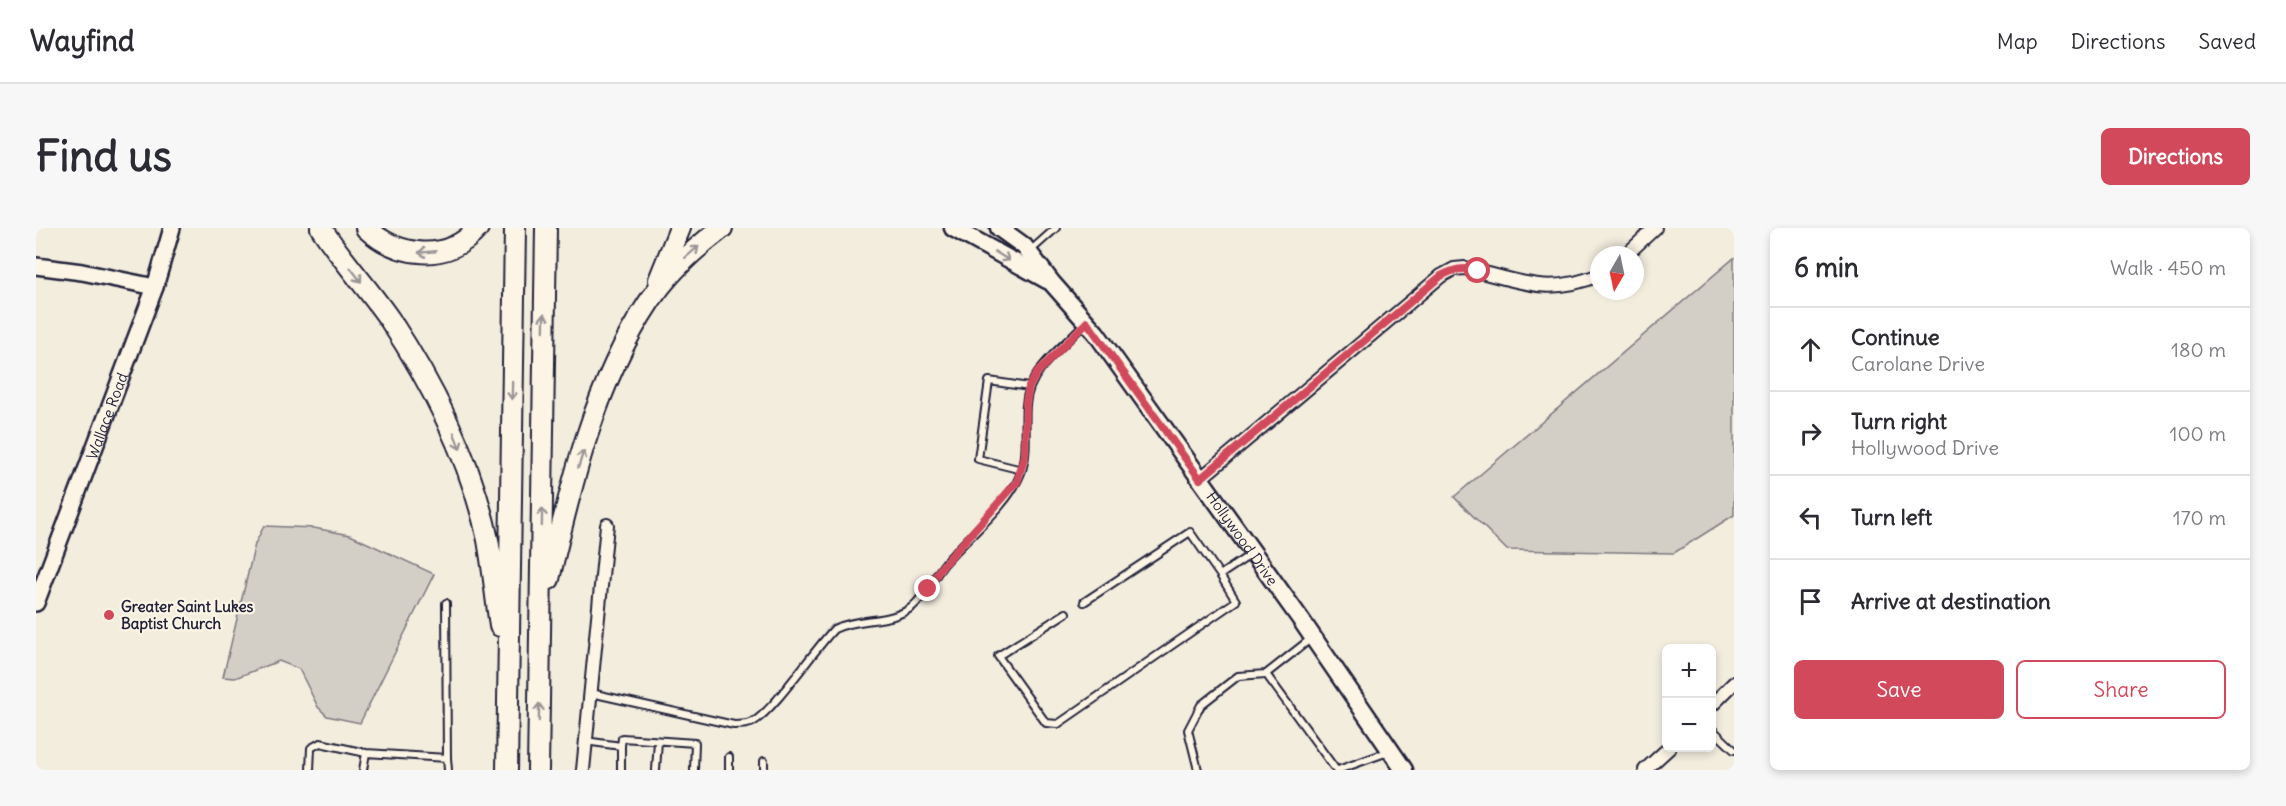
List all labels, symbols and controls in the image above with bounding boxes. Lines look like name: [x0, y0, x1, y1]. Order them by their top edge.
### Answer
text: Wayfind: [30, 23, 134, 59]
text: Map: [1997, 28, 2038, 55]
text: Directions: [2071, 28, 2165, 55]
text: Saved: [2198, 28, 2256, 55]
button: Directions: [2101, 128, 2250, 185]
text: Find us: [36, 130, 172, 182]
one-way arrow: [684, 245, 699, 259]
north arrow: [1590, 246, 1644, 300]
one-way arrow: [417, 247, 437, 258]
one-way arrow: [993, 250, 1010, 262]
text: 6 min: [1794, 251, 1859, 284]
text: Walk · 450 m: [2110, 255, 2226, 280]
route start: [1464, 257, 1490, 283]
one-way arrow: [349, 267, 362, 283]
one-way arrow: [539, 312, 550, 332]
text: Continue: [1851, 323, 1940, 351]
icon: ahead: [1794, 333, 1827, 366]
text: 180 m: [2171, 337, 2226, 362]
text: Carolane Drive: [1851, 351, 1985, 376]
street label: Wallace Road: [82, 370, 132, 462]
one-way arrow: [507, 381, 518, 401]
text: Turn right: [1851, 407, 1947, 435]
icon: right: [1794, 417, 1827, 450]
text: 100 m: [2169, 421, 2226, 446]
one-way arrow: [452, 431, 463, 450]
text: Hollywood Drive: [1851, 435, 1999, 460]
one-way arrow: [576, 450, 587, 469]
street label: Hollywood Drive: [1203, 487, 1283, 589]
icon: left: [1794, 501, 1827, 534]
text: Turn left: [1851, 503, 1932, 531]
text: 170 m: [2173, 505, 2226, 530]
one-way arrow: [536, 507, 548, 527]
route end: [914, 575, 940, 601]
icon: arrive: [1794, 585, 1827, 618]
text: Arrive at destination: [1851, 587, 2051, 615]
place label: Greater Saint Lukes Baptist Church: [121, 597, 254, 634]
marker: Greater Saint Lukes Baptist Church: [102, 608, 116, 622]
map controls: [1662, 644, 1716, 752]
button: +: [1662, 644, 1716, 698]
button: Save: [1794, 660, 2004, 719]
button: Share: [2016, 660, 2226, 719]
button: −: [1662, 698, 1716, 752]
one-way arrow: [533, 702, 545, 722]

